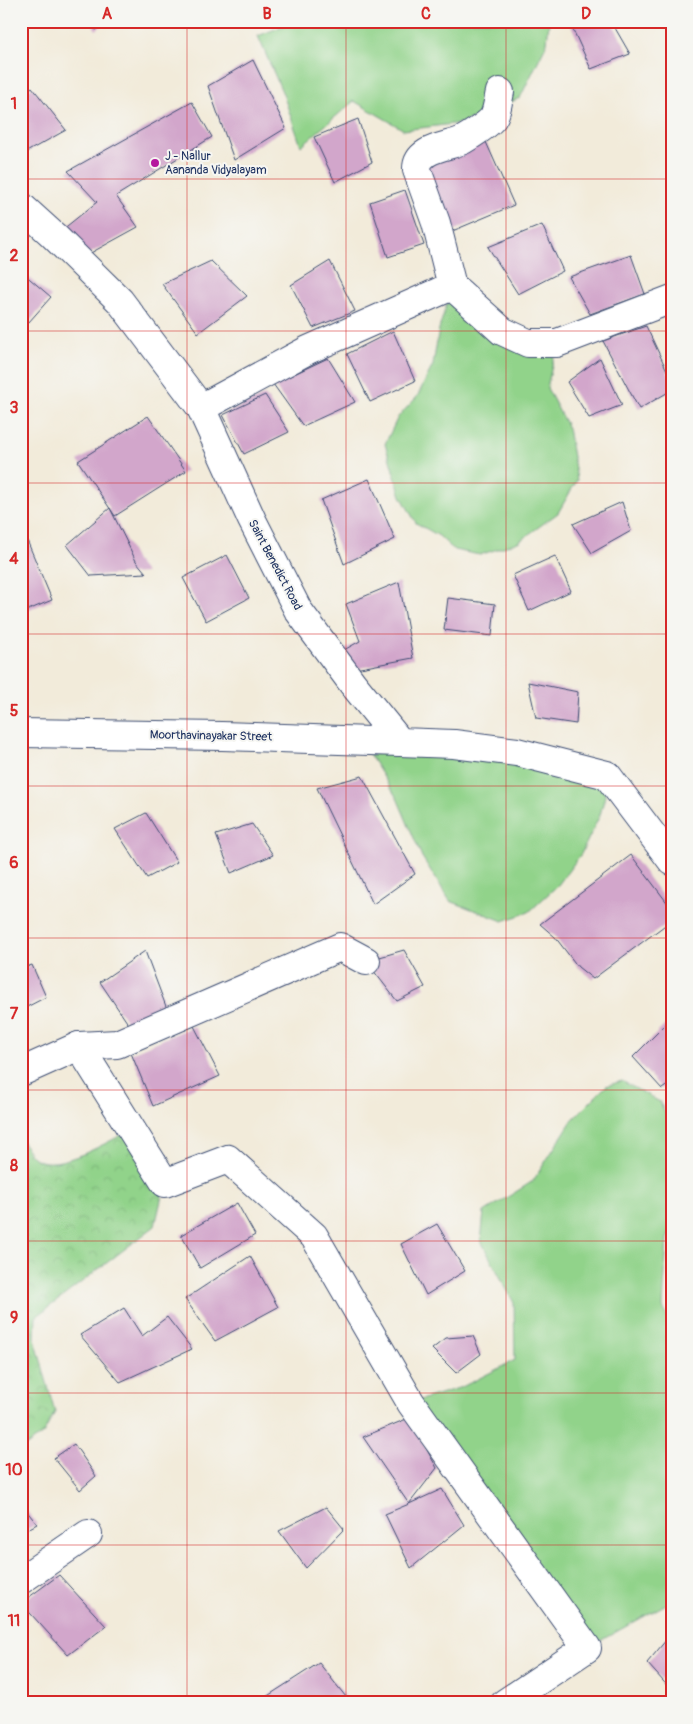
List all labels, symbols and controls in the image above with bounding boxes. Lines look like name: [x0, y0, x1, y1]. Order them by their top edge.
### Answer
text: A: [102, 4, 113, 24]
text: B: [262, 4, 272, 24]
text: C: [421, 4, 431, 24]
text: D: [581, 4, 591, 24]
text: 1: [11, 94, 17, 114]
place label: J - Nallur Aananda Vidyalayam: [165, 149, 267, 178]
marker: J - Nallur Aananda Vidyalayam: [149, 157, 161, 169]
text: 2: [10, 246, 19, 266]
text: 3: [10, 398, 19, 418]
street label: Saint Benedict Road: [245, 517, 305, 613]
text: 4: [9, 549, 19, 569]
text: 5: [10, 701, 19, 721]
street label: Moorthavinayakar Street: [150, 727, 272, 745]
text: 6: [9, 853, 19, 873]
text: 7: [10, 1004, 19, 1024]
text: 8: [10, 1156, 18, 1176]
text: 9: [10, 1308, 18, 1328]
text: 10: [5, 1460, 23, 1480]
text: 11: [8, 1611, 20, 1631]

